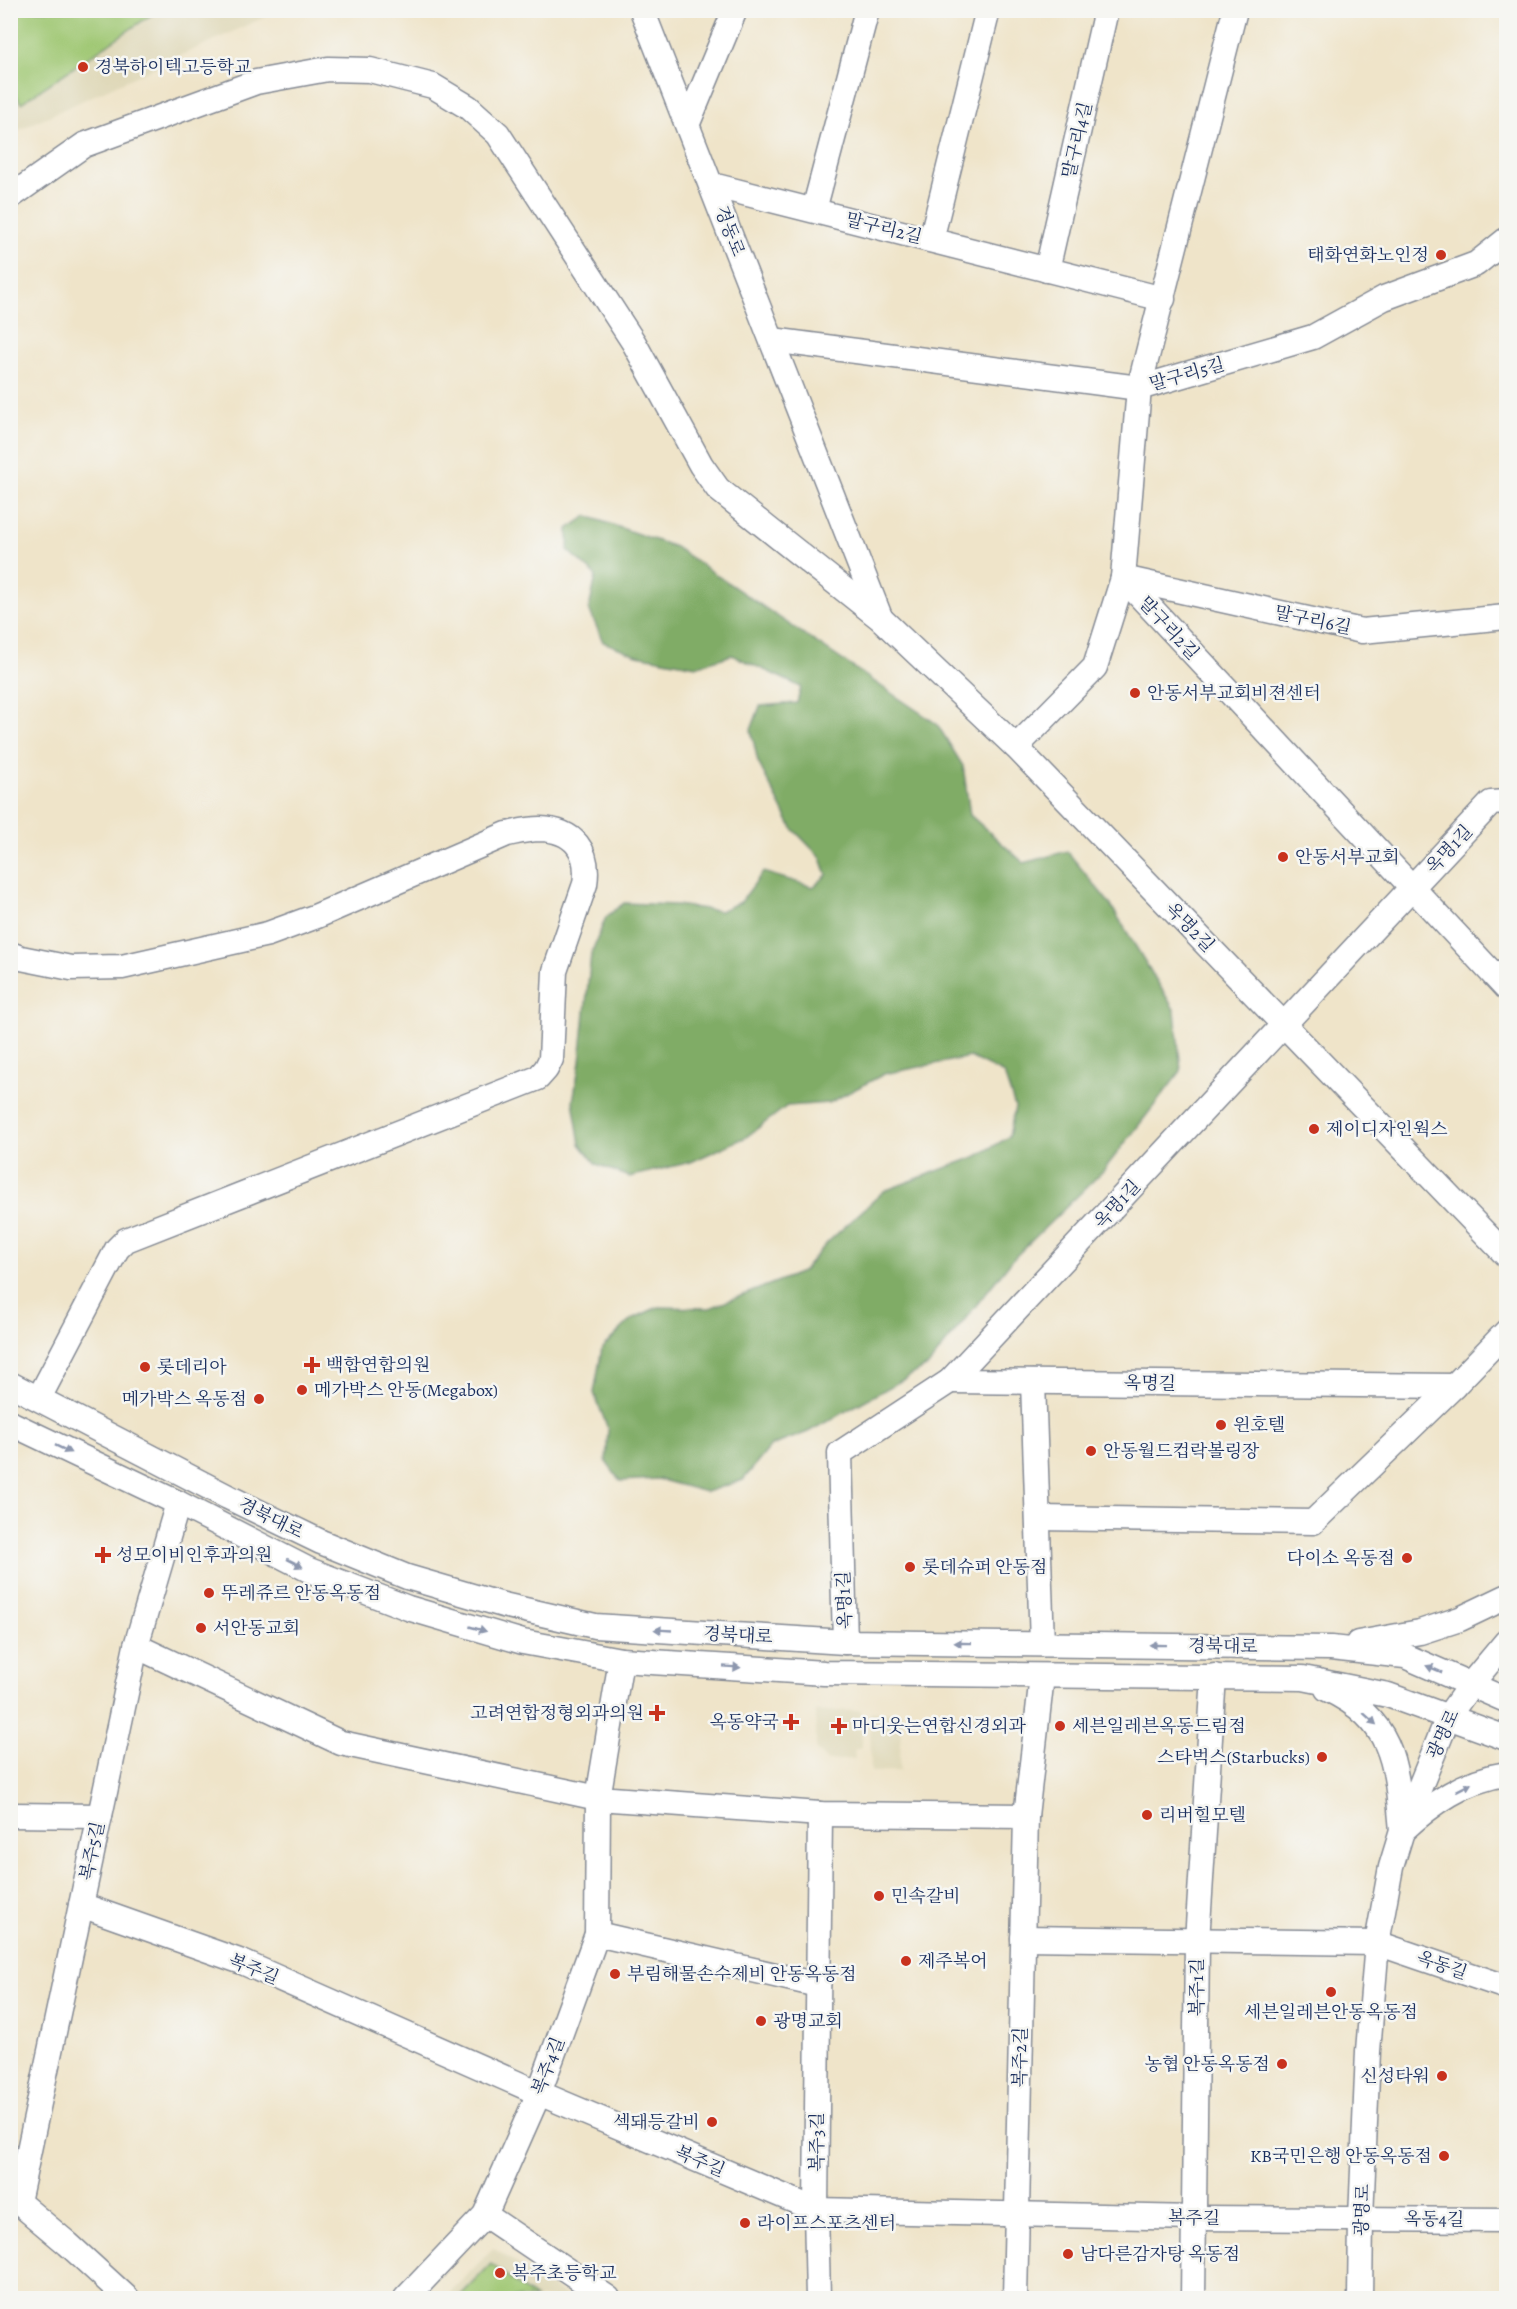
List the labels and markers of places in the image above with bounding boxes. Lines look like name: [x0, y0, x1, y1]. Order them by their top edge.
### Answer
place label: 경북하이텍고등학교: [95, 55, 252, 79]
marker: 경북하이텍고등학교: [76, 60, 90, 74]
place label: 태화연화노인정: [1307, 243, 1429, 267]
marker: 태화연화노인정: [1434, 248, 1448, 262]
place label: 안동서부교회비젼센터: [1147, 681, 1321, 705]
marker: 안동서부교회비젼센터: [1128, 686, 1142, 700]
place label: 안동서부교회: [1295, 845, 1399, 869]
marker: 안동서부교회: [1276, 850, 1290, 864]
place label: 제이디자인웍스: [1326, 1117, 1448, 1141]
marker: 제이디자인웍스: [1307, 1122, 1321, 1136]
place label: 백합연합의원: [326, 1353, 430, 1377]
place label: 롯데리아: [157, 1355, 227, 1379]
marker: 백합연합의원: [303, 1356, 321, 1374]
marker: 롯데리아: [138, 1360, 152, 1374]
place label: 메가박스 안동(Megabox): [314, 1378, 498, 1402]
marker: 메가박스 안동(Megabox): [295, 1383, 309, 1397]
place label: 메가박스 옥동점: [122, 1387, 247, 1411]
marker: 메가박스 옥동점: [252, 1392, 266, 1406]
place label: 윈호텔: [1233, 1413, 1285, 1437]
marker: 윈호텔: [1214, 1418, 1228, 1432]
place label: 안동월드컵락볼링장: [1103, 1439, 1260, 1463]
marker: 안동월드컵락볼링장: [1084, 1444, 1098, 1458]
place label: 성모이비인후과의원: [116, 1543, 273, 1567]
marker: 성모이비인후과의원: [94, 1546, 112, 1564]
place label: 다이소 옥동점: [1287, 1546, 1395, 1570]
marker: 다이소 옥동점: [1400, 1551, 1414, 1565]
place label: 롯데슈퍼 안동점: [922, 1555, 1047, 1579]
marker: 롯데슈퍼 안동점: [903, 1560, 917, 1574]
place label: 뚜레쥬르 안동옥동점: [221, 1581, 381, 1605]
marker: 뚜레쥬르 안동옥동점: [202, 1586, 216, 1600]
place label: 서안동교회: [213, 1616, 300, 1640]
marker: 서안동교회: [194, 1621, 208, 1635]
place label: 고려연합정형외과의원: [470, 1701, 644, 1725]
marker: 고려연합정형외과의원: [648, 1704, 666, 1722]
place label: 옥동약국: [709, 1710, 779, 1734]
place label: 마디웃는연합신경외과: [852, 1714, 1026, 1738]
place label: 세븐일레븐옥동드림점: [1072, 1714, 1246, 1738]
marker: 옥동약국: [784, 1715, 798, 1729]
marker: 마디웃는연합신경외과: [830, 1717, 848, 1735]
marker: 세븐일레븐옥동드림점: [1053, 1719, 1067, 1733]
place label: 스타벅스(Starbucks): [1157, 1745, 1310, 1769]
marker: 스타벅스(Starbucks): [1315, 1750, 1329, 1764]
place label: 리버힐모텔: [1159, 1803, 1246, 1827]
marker: 리버힐모텔: [1140, 1808, 1154, 1822]
place label: 민속갈비: [891, 1884, 961, 1908]
marker: 민속갈비: [872, 1889, 886, 1903]
place label: 제주복어: [918, 1949, 988, 1973]
marker: 제주복어: [899, 1954, 913, 1968]
place label: 부림해물손수제비 안동옥동점: [627, 1962, 857, 1986]
marker: 부림해물손수제비 안동옥동점: [608, 1967, 622, 1981]
marker: 세븐일레븐안동옥동점: [1324, 1985, 1338, 1999]
place label: 세븐일레븐안동옥동점: [1244, 2000, 1418, 2024]
place label: 광명교회: [773, 2009, 843, 2033]
marker: 광명교회: [754, 2014, 768, 2028]
place label: 농협 안동옥동점: [1145, 2052, 1270, 2076]
marker: 농협 안동옥동점: [1275, 2057, 1289, 2071]
place label: 신성타워: [1360, 2064, 1430, 2088]
marker: 신성타워: [1435, 2069, 1449, 2083]
place label: 섹돼등갈비: [613, 2110, 700, 2134]
marker: 섹돼등갈비: [705, 2115, 719, 2129]
place label: KB국민은행 안동옥동점: [1250, 2144, 1432, 2168]
marker: KB국민은행 안동옥동점: [1437, 2149, 1451, 2163]
place label: 라이프스포츠센터: [757, 2211, 896, 2235]
marker: 라이프스포츠센터: [738, 2216, 752, 2230]
place label: 남다른감자탕 옥동점: [1080, 2242, 1240, 2266]
marker: 남다른감자탕 옥동점: [1061, 2247, 1075, 2261]
place label: 복주초등학교: [512, 2261, 617, 2285]
marker: 복주초등학교: [493, 2266, 507, 2280]

